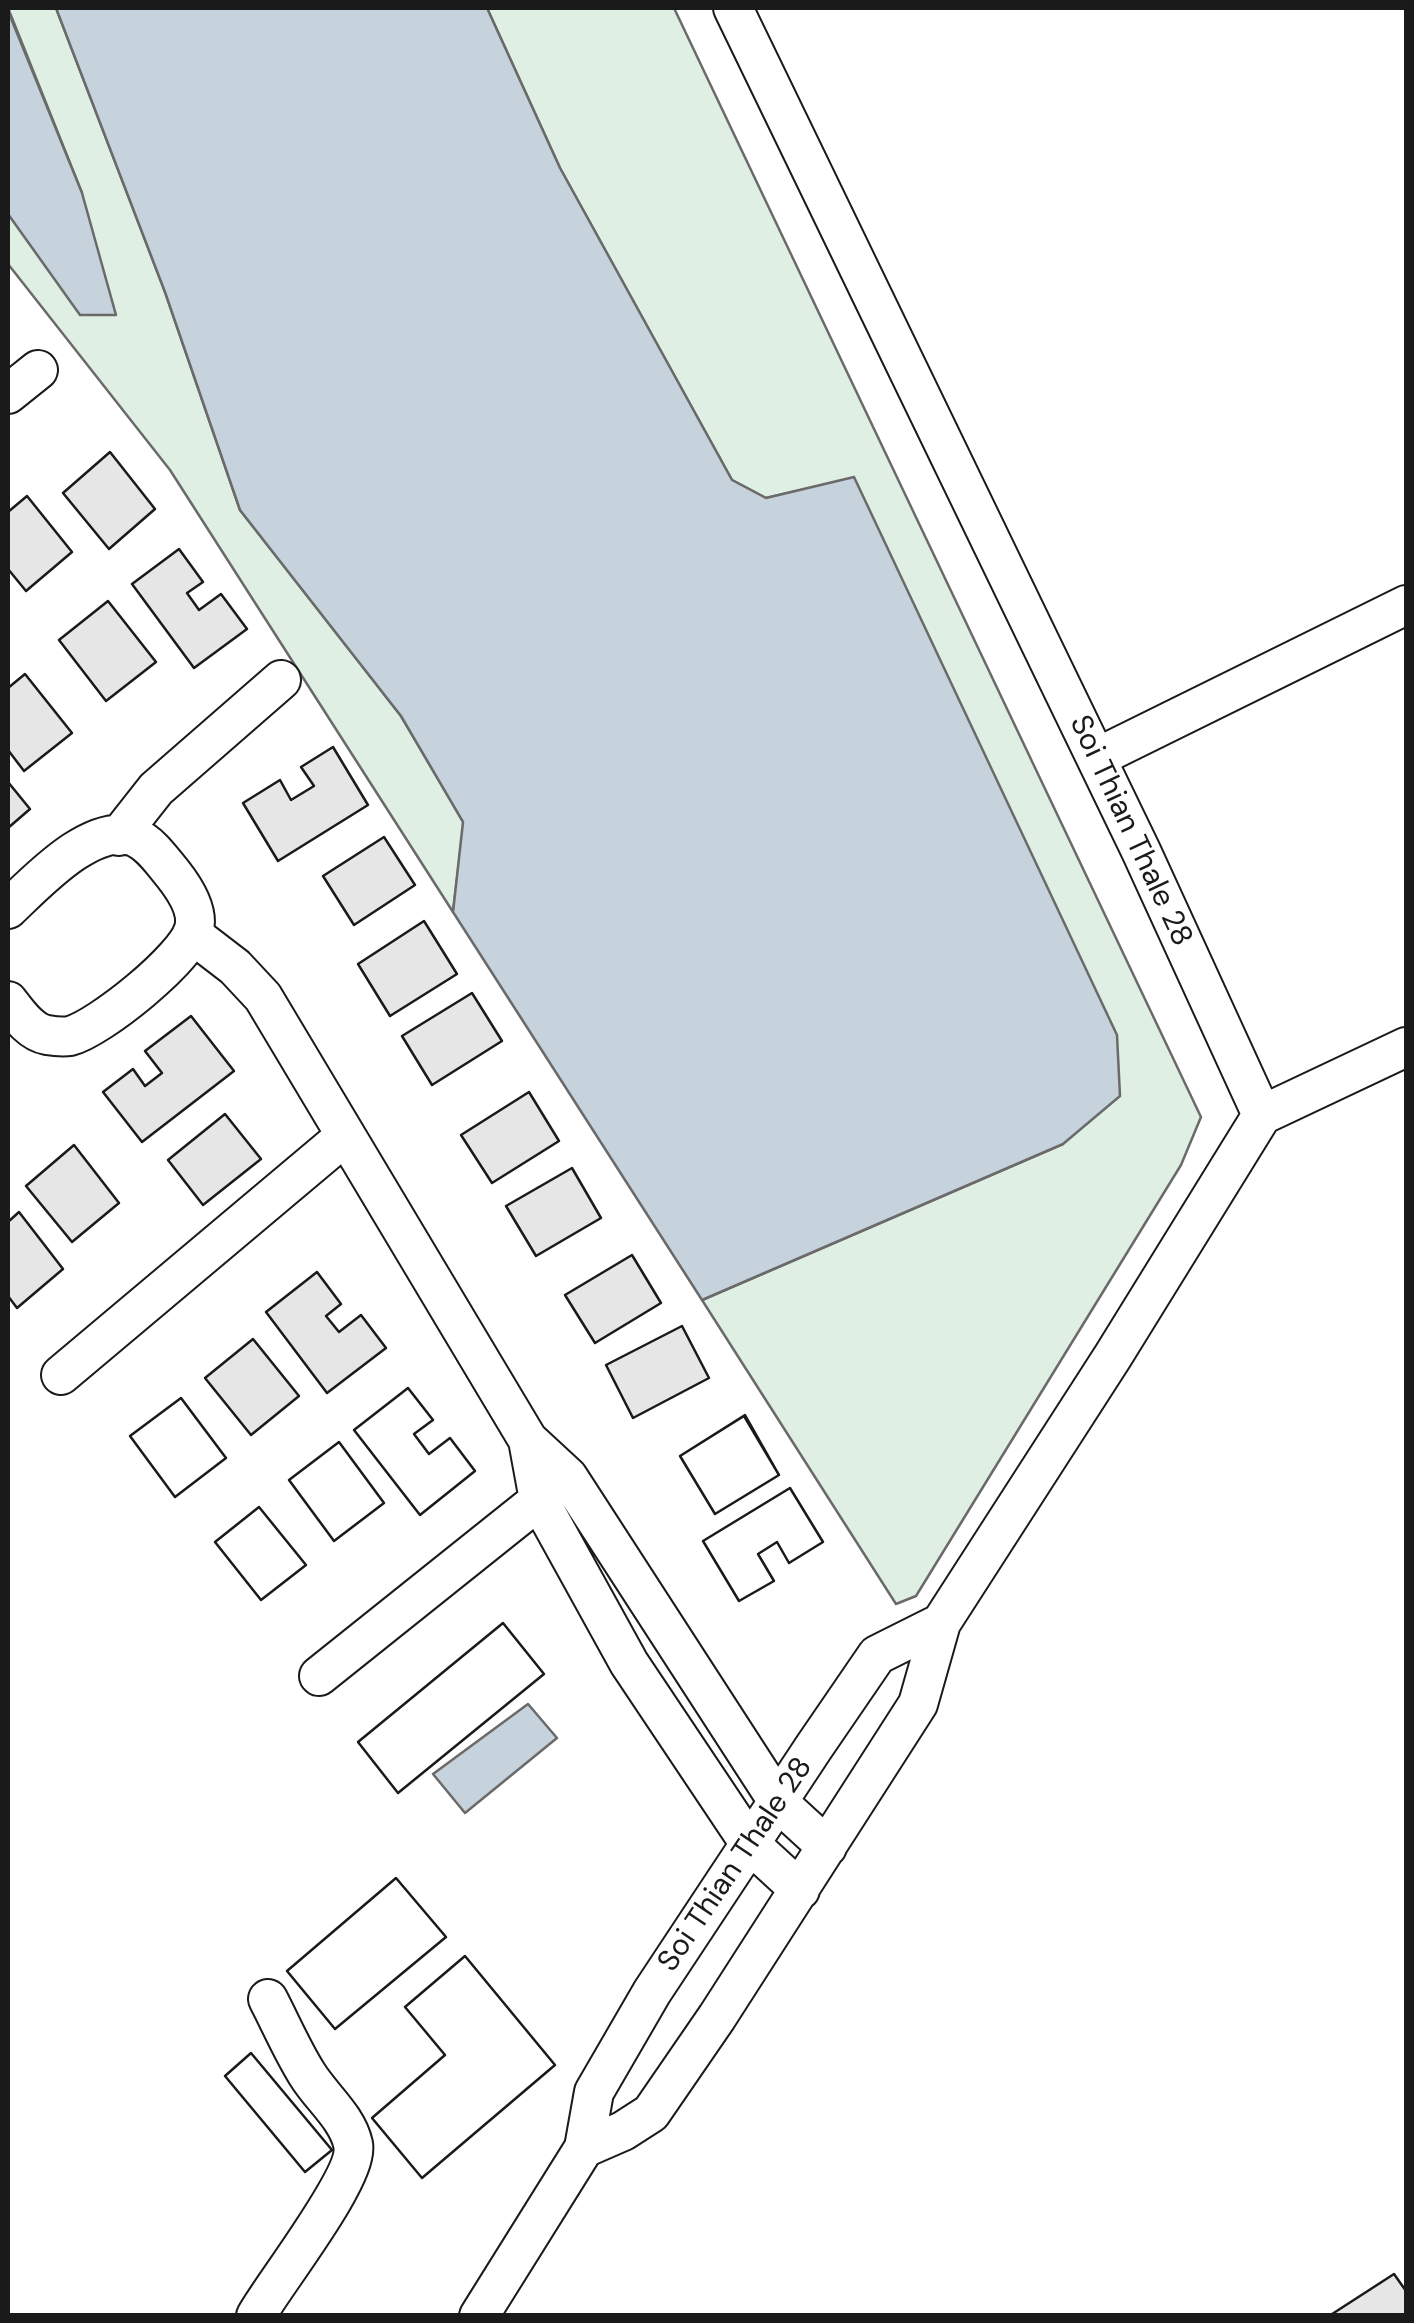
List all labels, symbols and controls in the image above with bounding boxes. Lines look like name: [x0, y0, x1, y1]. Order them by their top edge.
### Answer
street label: Soi Thian Thale 28: [1061, 710, 1199, 952]
street label: Soi Thian Thale 28: [651, 1751, 821, 1979]

